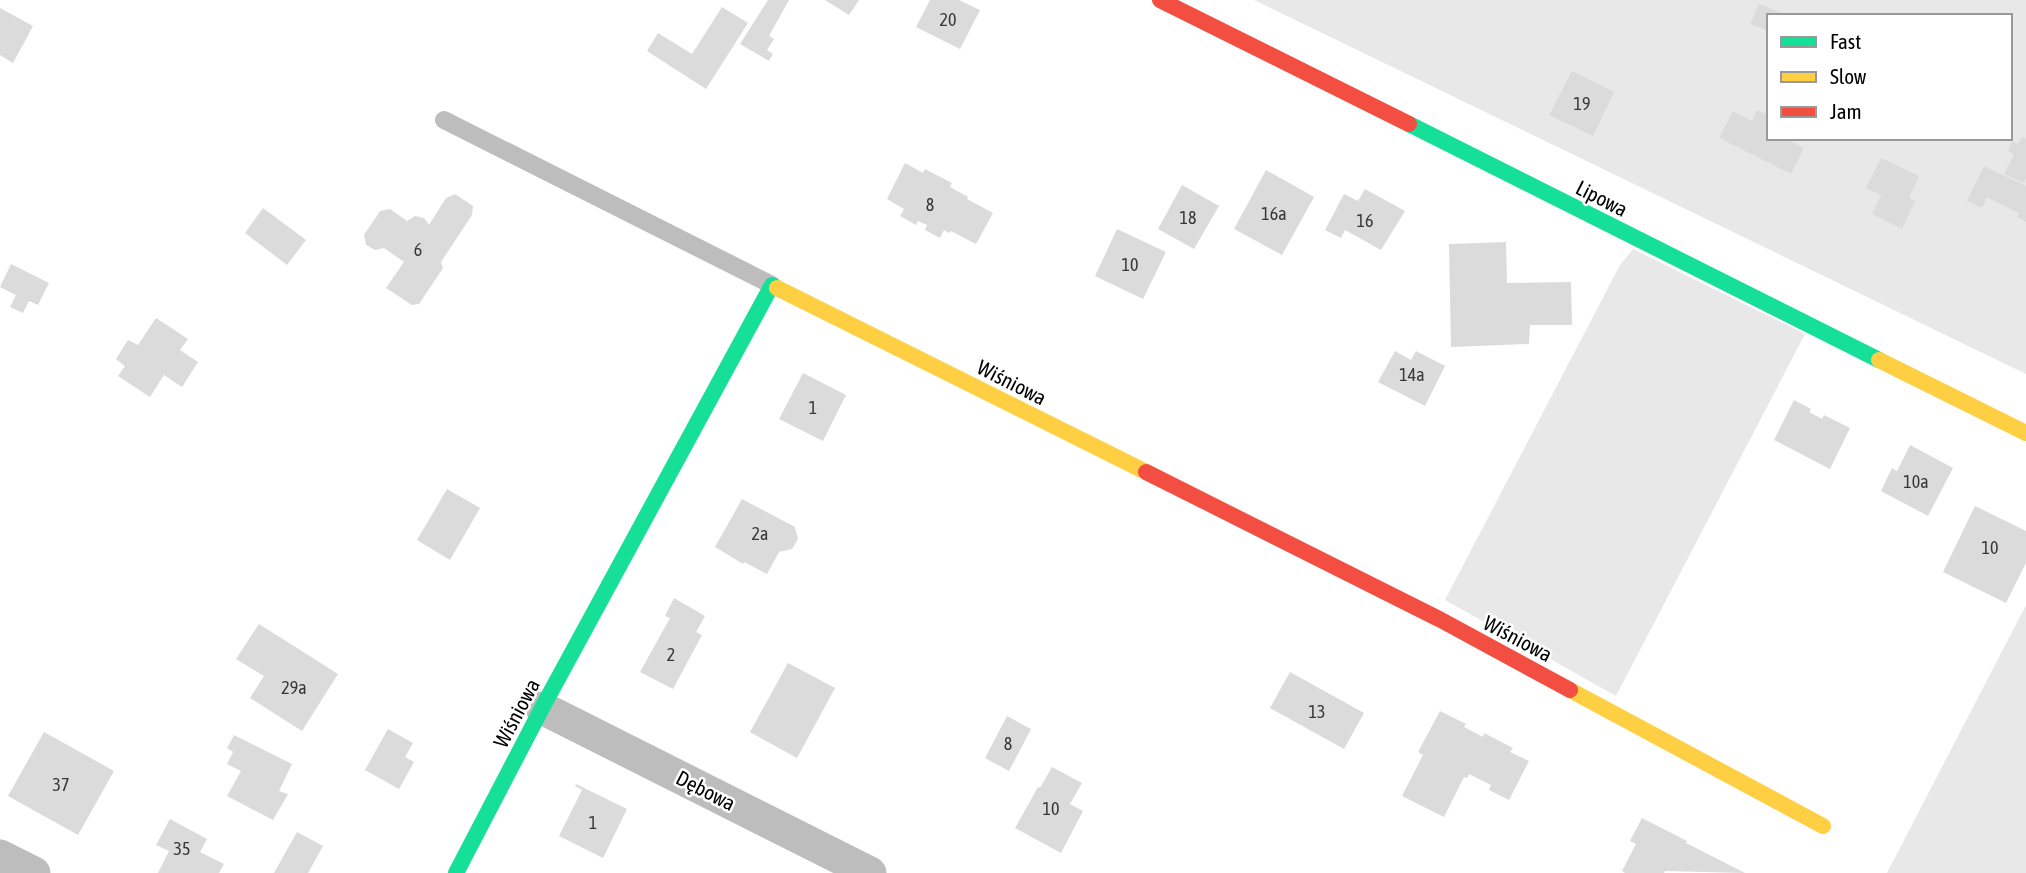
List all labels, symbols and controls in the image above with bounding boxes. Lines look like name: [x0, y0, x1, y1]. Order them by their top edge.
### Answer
house number: 20: [940, 9, 956, 30]
legend: [1767, 14, 2012, 140]
text: Fast: [1830, 29, 1861, 53]
text: Slow: [1830, 64, 1867, 88]
house number: 19: [1574, 93, 1590, 114]
text: Jam: [1830, 99, 1862, 123]
street label: Lipowa: [1572, 175, 1632, 221]
house number: 8: [926, 194, 934, 215]
house number: 16a: [1261, 203, 1287, 224]
house number: 18: [1180, 207, 1196, 228]
house number: 16: [1357, 210, 1373, 231]
house number: 6: [414, 239, 422, 260]
house number: 10: [1122, 254, 1138, 275]
street label: Wiśniowa: [973, 354, 1051, 410]
house number: 14a: [1399, 364, 1425, 385]
house number: 1: [809, 397, 817, 418]
house number: 10a: [1903, 471, 1929, 492]
house number: 2a: [752, 523, 768, 544]
house number: 10: [1982, 537, 1998, 558]
street label: Wiśniowa: [1480, 610, 1556, 666]
house number: 2: [667, 644, 675, 665]
street label: Wiśniowa: [488, 675, 544, 751]
house number: 29a: [281, 677, 307, 698]
house number: 13: [1309, 701, 1325, 722]
house number: 8: [1004, 733, 1012, 754]
street label: Dębowa: [672, 765, 740, 815]
house number: 37: [53, 774, 69, 795]
house number: 10: [1043, 798, 1059, 819]
house number: 1: [589, 812, 597, 833]
house number: 35: [174, 838, 190, 859]

